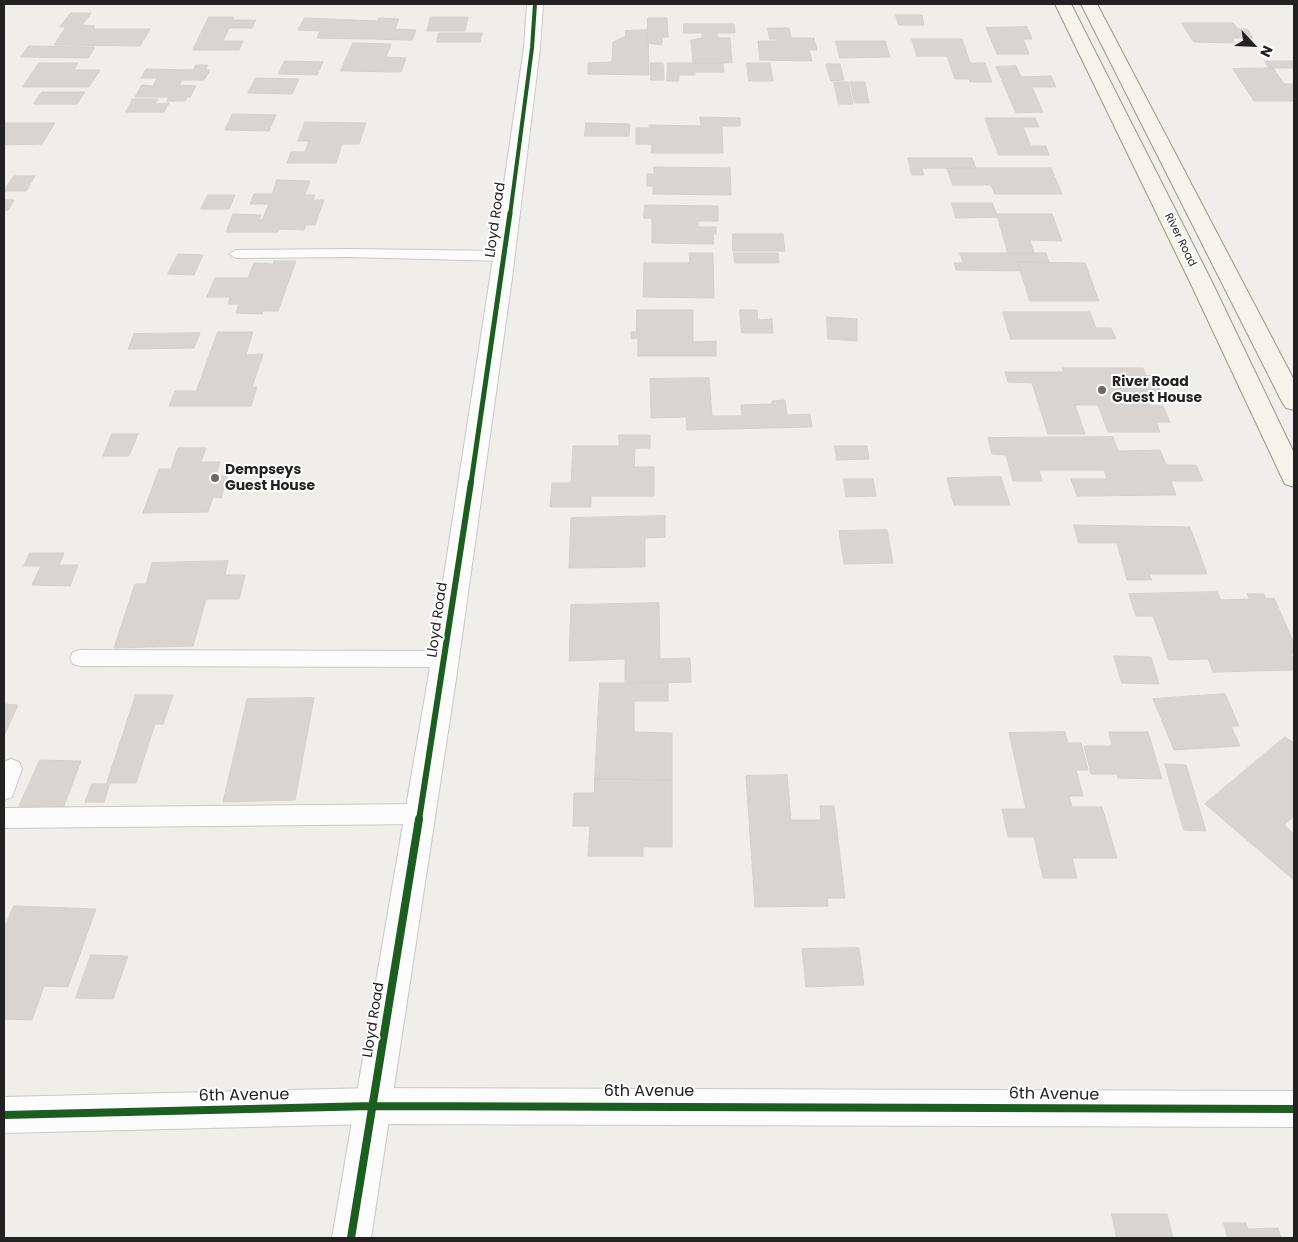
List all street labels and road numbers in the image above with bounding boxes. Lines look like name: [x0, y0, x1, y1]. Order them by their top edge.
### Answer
street label: Lloyd Road: [482, 181, 510, 259]
street label: River Road: [1161, 211, 1199, 269]
street label: Lloyd Road: [424, 581, 452, 659]
street label: Lloyd Road: [360, 981, 388, 1059]
street label: 6th Avenue: [604, 1082, 694, 1102]
street label: 6th Avenue: [1009, 1085, 1099, 1105]
street label: 6th Avenue: [199, 1086, 289, 1106]

